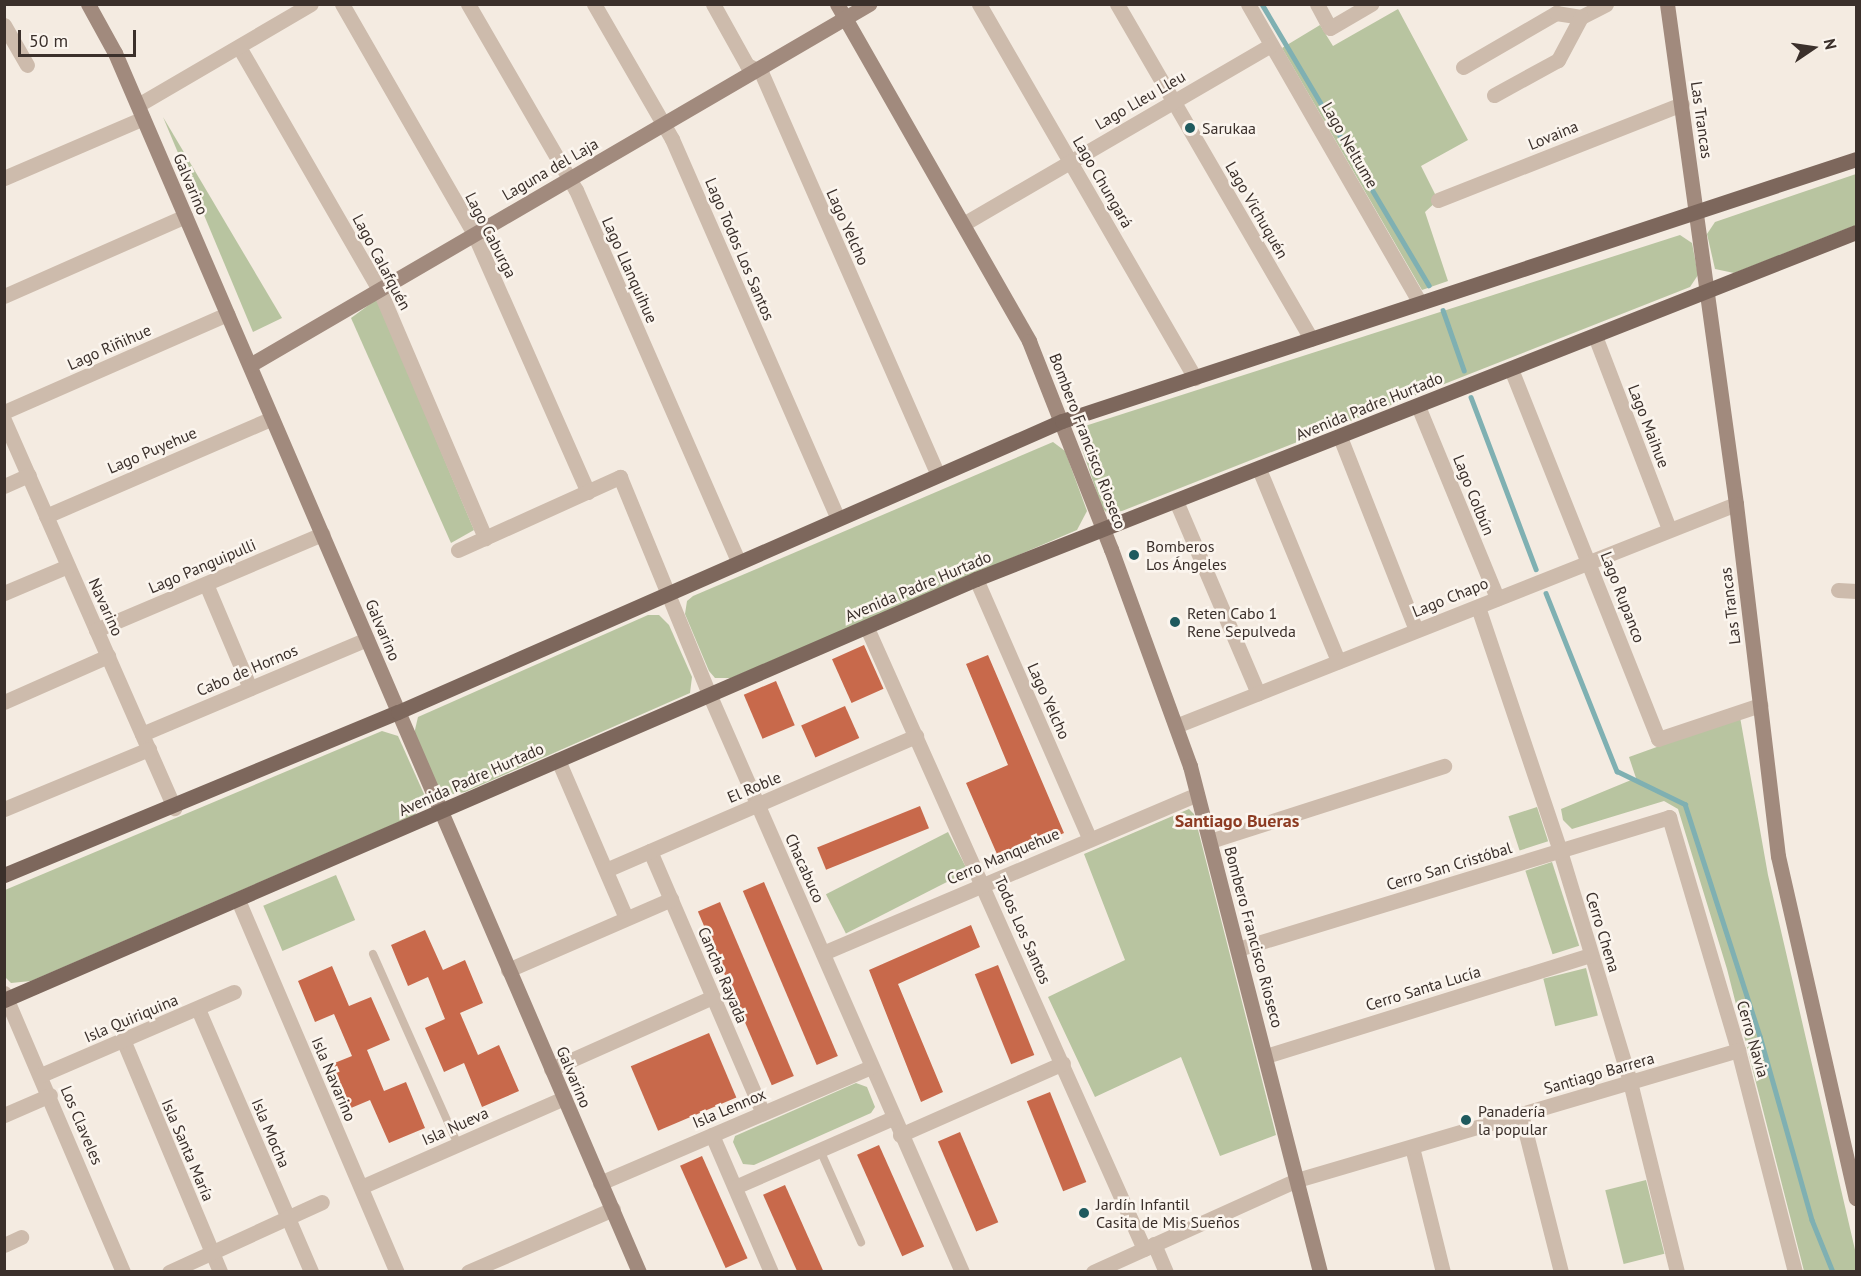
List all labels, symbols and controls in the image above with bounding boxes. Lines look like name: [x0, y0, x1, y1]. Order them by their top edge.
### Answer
scale bar: [21, 18, 140, 56]
north arrow: [1783, 18, 1843, 78]
text: 50 m: [29, 29, 68, 52]
text: N: [1820, 37, 1841, 51]
street label: Lago Lleu Lleu: [1091, 66, 1189, 134]
street label: Las Trancas: [1687, 80, 1717, 160]
street label: Lago Neltume: [1318, 99, 1382, 191]
street label: Lovaina: [1525, 116, 1581, 154]
place label: Sarukaa: [1202, 118, 1256, 138]
marker: Sarukaa: [1183, 121, 1197, 135]
street label: Lago Chungará: [1069, 133, 1137, 231]
street label: Laguna del Laja: [499, 134, 601, 204]
street label: Galvarino: [169, 150, 213, 218]
street label: Lago Vichuquén: [1221, 158, 1293, 262]
street label: Lago Todos Los Santos: [701, 175, 779, 323]
street label: Lago Yelcho: [823, 186, 873, 268]
street label: Lago Caburga: [461, 189, 521, 281]
street label: Lago Calafquén: [349, 211, 415, 313]
street label: Lago Llanquihue: [598, 214, 662, 326]
street label: Lago Riñihue: [64, 320, 154, 374]
street label: Bombero Francisco Rioseco: [1046, 350, 1130, 532]
street label: Avenida Padre Hurtado: [1293, 368, 1445, 444]
street label: Lago Maihue: [1624, 382, 1674, 470]
street label: Lago Puyehue: [104, 423, 200, 477]
street label: Lago Colbún: [1449, 452, 1499, 538]
street label: Lago Panguipulli: [145, 535, 259, 597]
place label: Bomberos Los Ángeles: [1146, 536, 1227, 574]
street label: Avenida Padre Hurtado: [842, 547, 994, 625]
marker: Bomberos Los Ángeles: [1127, 548, 1141, 562]
street label: Lago Rupanco: [1597, 549, 1649, 645]
street label: Las Trancas: [1716, 566, 1744, 646]
street label: Lago Chapo: [1409, 573, 1491, 621]
street label: Navarino: [85, 575, 127, 639]
street label: Galvarino: [361, 596, 405, 664]
place label: Reten Cabo 1 Rene Sepulveda: [1187, 603, 1296, 641]
marker: Reten Cabo 1 Rene Sepulveda: [1168, 615, 1182, 629]
street label: Cabo de Hornos: [193, 640, 301, 700]
street label: Lago Yelcho: [1024, 660, 1074, 742]
street label: Avenida Padre Hurtado: [395, 738, 547, 820]
street label: El Roble: [724, 767, 784, 807]
district label: Santiago Bueras: [1175, 810, 1299, 832]
street label: Cerro Manquehue: [944, 824, 1062, 888]
street label: Chacabuco: [781, 830, 829, 906]
street label: Cerro San Cristóbal: [1384, 838, 1514, 894]
street label: Bombero Francisco Rioseco: [1221, 844, 1287, 1030]
street label: Todos Los Santos: [991, 873, 1055, 987]
street label: Cerro Chena: [1582, 889, 1624, 975]
street label: Cancha Rayada: [694, 924, 752, 1026]
street label: Cerro Santa Lucía: [1363, 961, 1483, 1015]
street label: Isla Quiriquina: [81, 990, 181, 1046]
street label: Cerro Navia: [1733, 998, 1773, 1080]
street label: Isla Navarino: [308, 1034, 360, 1124]
street label: Galvarino: [552, 1043, 596, 1111]
street label: Santiago Barrera: [1542, 1048, 1656, 1098]
street label: Los Claveles: [57, 1083, 107, 1167]
street label: Isla Lennox: [690, 1084, 768, 1132]
street label: Isla Mocha: [248, 1095, 294, 1171]
street label: Isla Santa María: [158, 1096, 218, 1204]
place label: Panadería la popular: [1478, 1101, 1547, 1139]
street label: Isla Nueva: [419, 1103, 491, 1149]
marker: Panadería la popular: [1459, 1113, 1473, 1127]
place label: Jardín Infantil Casita de Mis Sueños: [1096, 1194, 1240, 1232]
marker: Jardín Infantil Casita de Mis Sueños: [1077, 1206, 1091, 1220]

